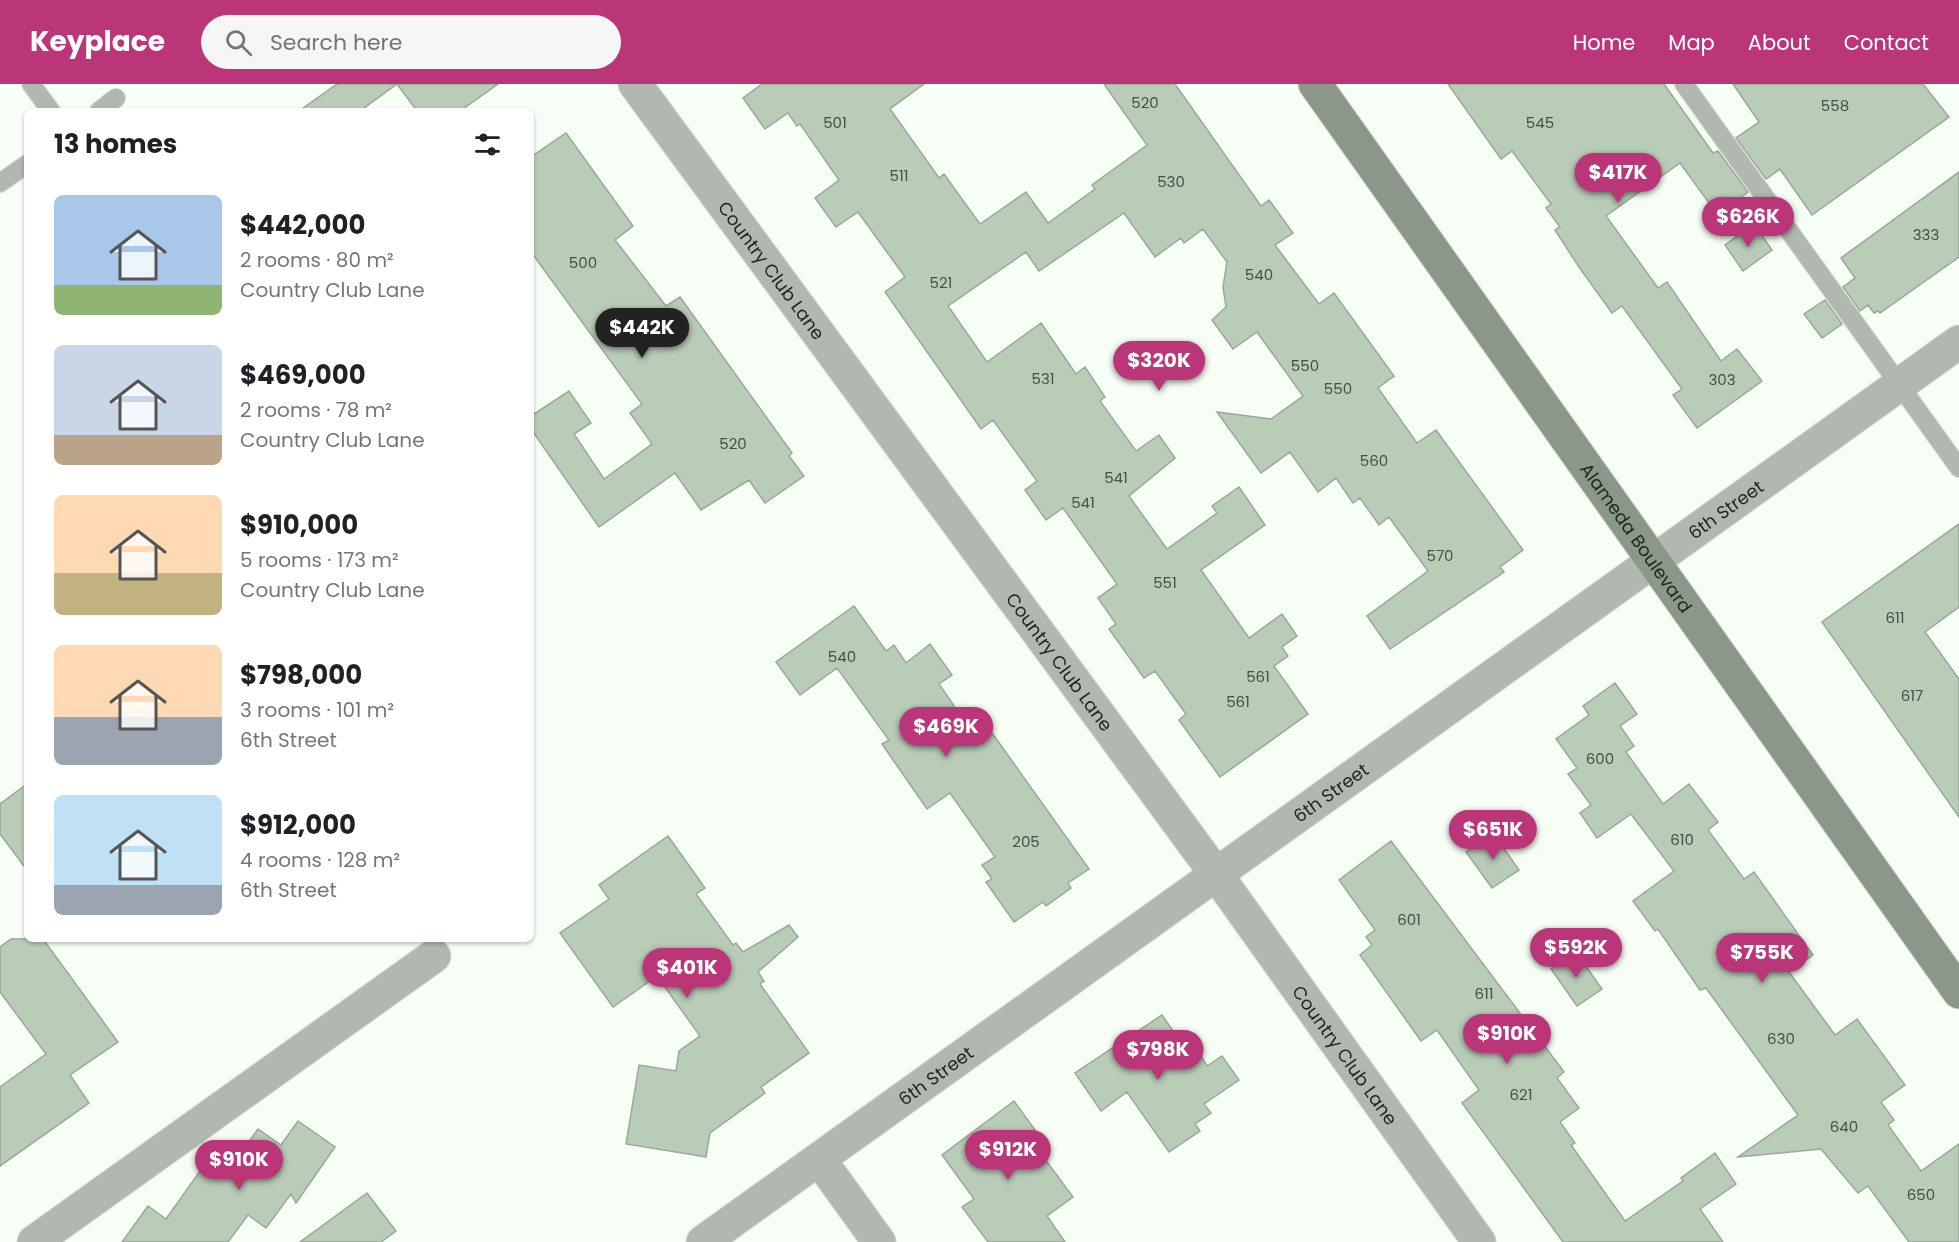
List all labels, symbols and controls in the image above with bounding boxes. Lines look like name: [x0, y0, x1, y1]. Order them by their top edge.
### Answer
search box: [201, 15, 621, 69]
text: Keyplace: [30, 22, 165, 61]
icon: search: [222, 26, 255, 59]
text: Search here: [270, 27, 402, 58]
text: Home: [1573, 28, 1635, 57]
text: Map: [1668, 28, 1715, 57]
text: About: [1748, 28, 1811, 57]
text: Contact: [1844, 28, 1929, 57]
house number: 520: [1131, 92, 1159, 113]
house number: 558: [1821, 95, 1849, 116]
house number: 501: [823, 112, 847, 133]
house number: 545: [1526, 112, 1554, 133]
text: 13 homes: [54, 126, 177, 162]
icon: filters: [471, 128, 504, 161]
pin: $417K: [1576, 153, 1660, 204]
text: $417K: [1589, 158, 1647, 186]
house number: 511: [889, 165, 909, 186]
house number: 530: [1157, 171, 1185, 192]
street label: Country Club Lane: [713, 196, 831, 344]
pin: $626K: [1706, 197, 1790, 248]
text: $626K: [1716, 202, 1780, 230]
text: $442,000: [240, 207, 365, 243]
icon: home: [102, 219, 174, 291]
house number: 333: [1913, 224, 1939, 245]
text: 2 rooms · 80 m²: [240, 246, 394, 274]
house number: 500: [569, 252, 597, 273]
house number: 540: [1245, 264, 1273, 285]
house number: 521: [930, 272, 952, 293]
text: Country Club Lane: [240, 276, 425, 304]
pin: $442K: [600, 308, 684, 359]
text: $442K: [609, 313, 675, 341]
pin: $320K: [1117, 341, 1201, 392]
text: $320K: [1127, 346, 1191, 374]
house number: 550: [1291, 355, 1319, 376]
text: $469,000: [240, 357, 366, 393]
house number: 531: [1031, 368, 1055, 389]
icon: home: [102, 369, 174, 441]
house number: 303: [1708, 369, 1736, 390]
house number: 550: [1324, 378, 1352, 399]
text: 2 rooms · 78 m²: [240, 396, 392, 424]
text: Country Club Lane: [240, 426, 425, 454]
house number: 520: [719, 433, 747, 454]
house number: 560: [1360, 450, 1388, 471]
street label: Alameda Boulevard: [1575, 457, 1698, 618]
house number: 541: [1104, 467, 1128, 488]
street label: 6th Street: [1683, 474, 1768, 545]
house number: 541: [1071, 492, 1095, 513]
text: $910,000: [240, 507, 358, 543]
icon: home: [102, 519, 174, 591]
house number: 570: [1426, 545, 1454, 566]
text: 5 rooms · 173 m²: [240, 546, 399, 574]
house number: 551: [1153, 572, 1177, 593]
text: Country Club Lane: [240, 576, 425, 604]
street label: Country Club Lane: [1000, 587, 1119, 736]
house number: 611: [1885, 607, 1905, 628]
house number: 540: [828, 646, 856, 667]
text: $798,000: [240, 657, 362, 693]
house number: 561: [1246, 666, 1270, 687]
icon: home: [102, 669, 174, 741]
house number: 617: [1901, 685, 1923, 706]
house number: 561: [1226, 691, 1250, 712]
text: 3 rooms · 101 m²: [240, 696, 394, 724]
pin: $469K: [904, 707, 988, 758]
text: $469K: [913, 712, 979, 740]
text: 6th Street: [240, 726, 337, 754]
house number: 600: [1586, 748, 1614, 769]
street label: 6th Street: [1288, 757, 1373, 828]
text: $912,000: [240, 807, 356, 843]
pin: $651K: [1451, 810, 1535, 861]
text: $651K: [1463, 815, 1523, 843]
icon: home: [102, 819, 174, 891]
house number: 610: [1670, 829, 1694, 850]
house number: 205: [1012, 831, 1040, 852]
text: 4 rooms · 128 m²: [240, 846, 400, 874]
text: 6th Street: [240, 876, 337, 904]
house number: 601: [1397, 909, 1421, 930]
pin: $592K: [1534, 928, 1618, 979]
text: $592K: [1544, 933, 1608, 961]
pin: $755K: [1720, 933, 1804, 984]
text: $755K: [1730, 938, 1794, 966]
pin: $401K: [645, 948, 729, 999]
text: $401K: [656, 953, 718, 981]
street label: Country Club Lane: [1287, 980, 1404, 1130]
house number: 611: [1474, 983, 1494, 1004]
pin: $910K: [1465, 1014, 1549, 1065]
text: $910K: [1477, 1019, 1537, 1047]
house number: 630: [1767, 1028, 1795, 1049]
pin: $798K: [1116, 1030, 1200, 1081]
text: $798K: [1126, 1035, 1190, 1063]
street label: 6th Street: [893, 1040, 978, 1111]
house number: 621: [1510, 1084, 1532, 1105]
house number: 640: [1830, 1116, 1858, 1137]
pin: $912K: [966, 1130, 1050, 1181]
text: $912K: [979, 1135, 1037, 1163]
pin: $910K: [197, 1140, 281, 1191]
text: $910K: [209, 1145, 269, 1173]
house number: 650: [1907, 1184, 1935, 1205]

